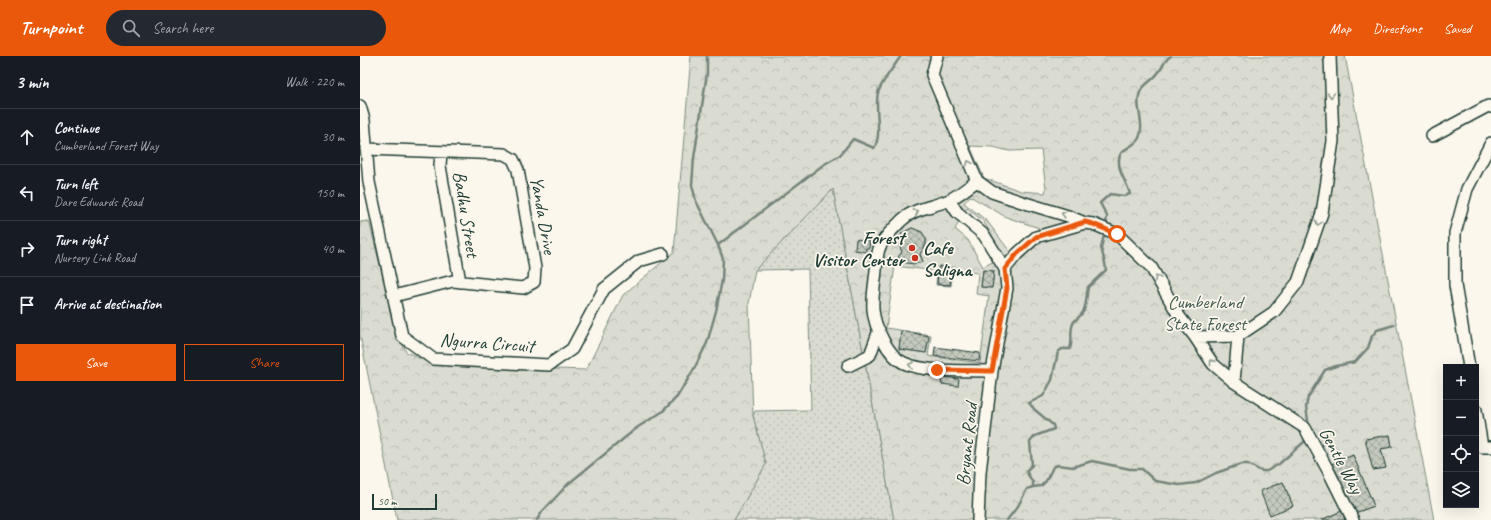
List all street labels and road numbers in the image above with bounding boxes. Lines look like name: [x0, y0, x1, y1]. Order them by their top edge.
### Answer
street label: Badhu Street: [447, 169, 485, 261]
street label: Yanda Drive: [524, 174, 562, 258]
street label: Ngurra Circuit: [439, 328, 537, 358]
street label: Bryant Road: [951, 398, 984, 487]
street label: Gentle Way: [1314, 423, 1369, 499]

